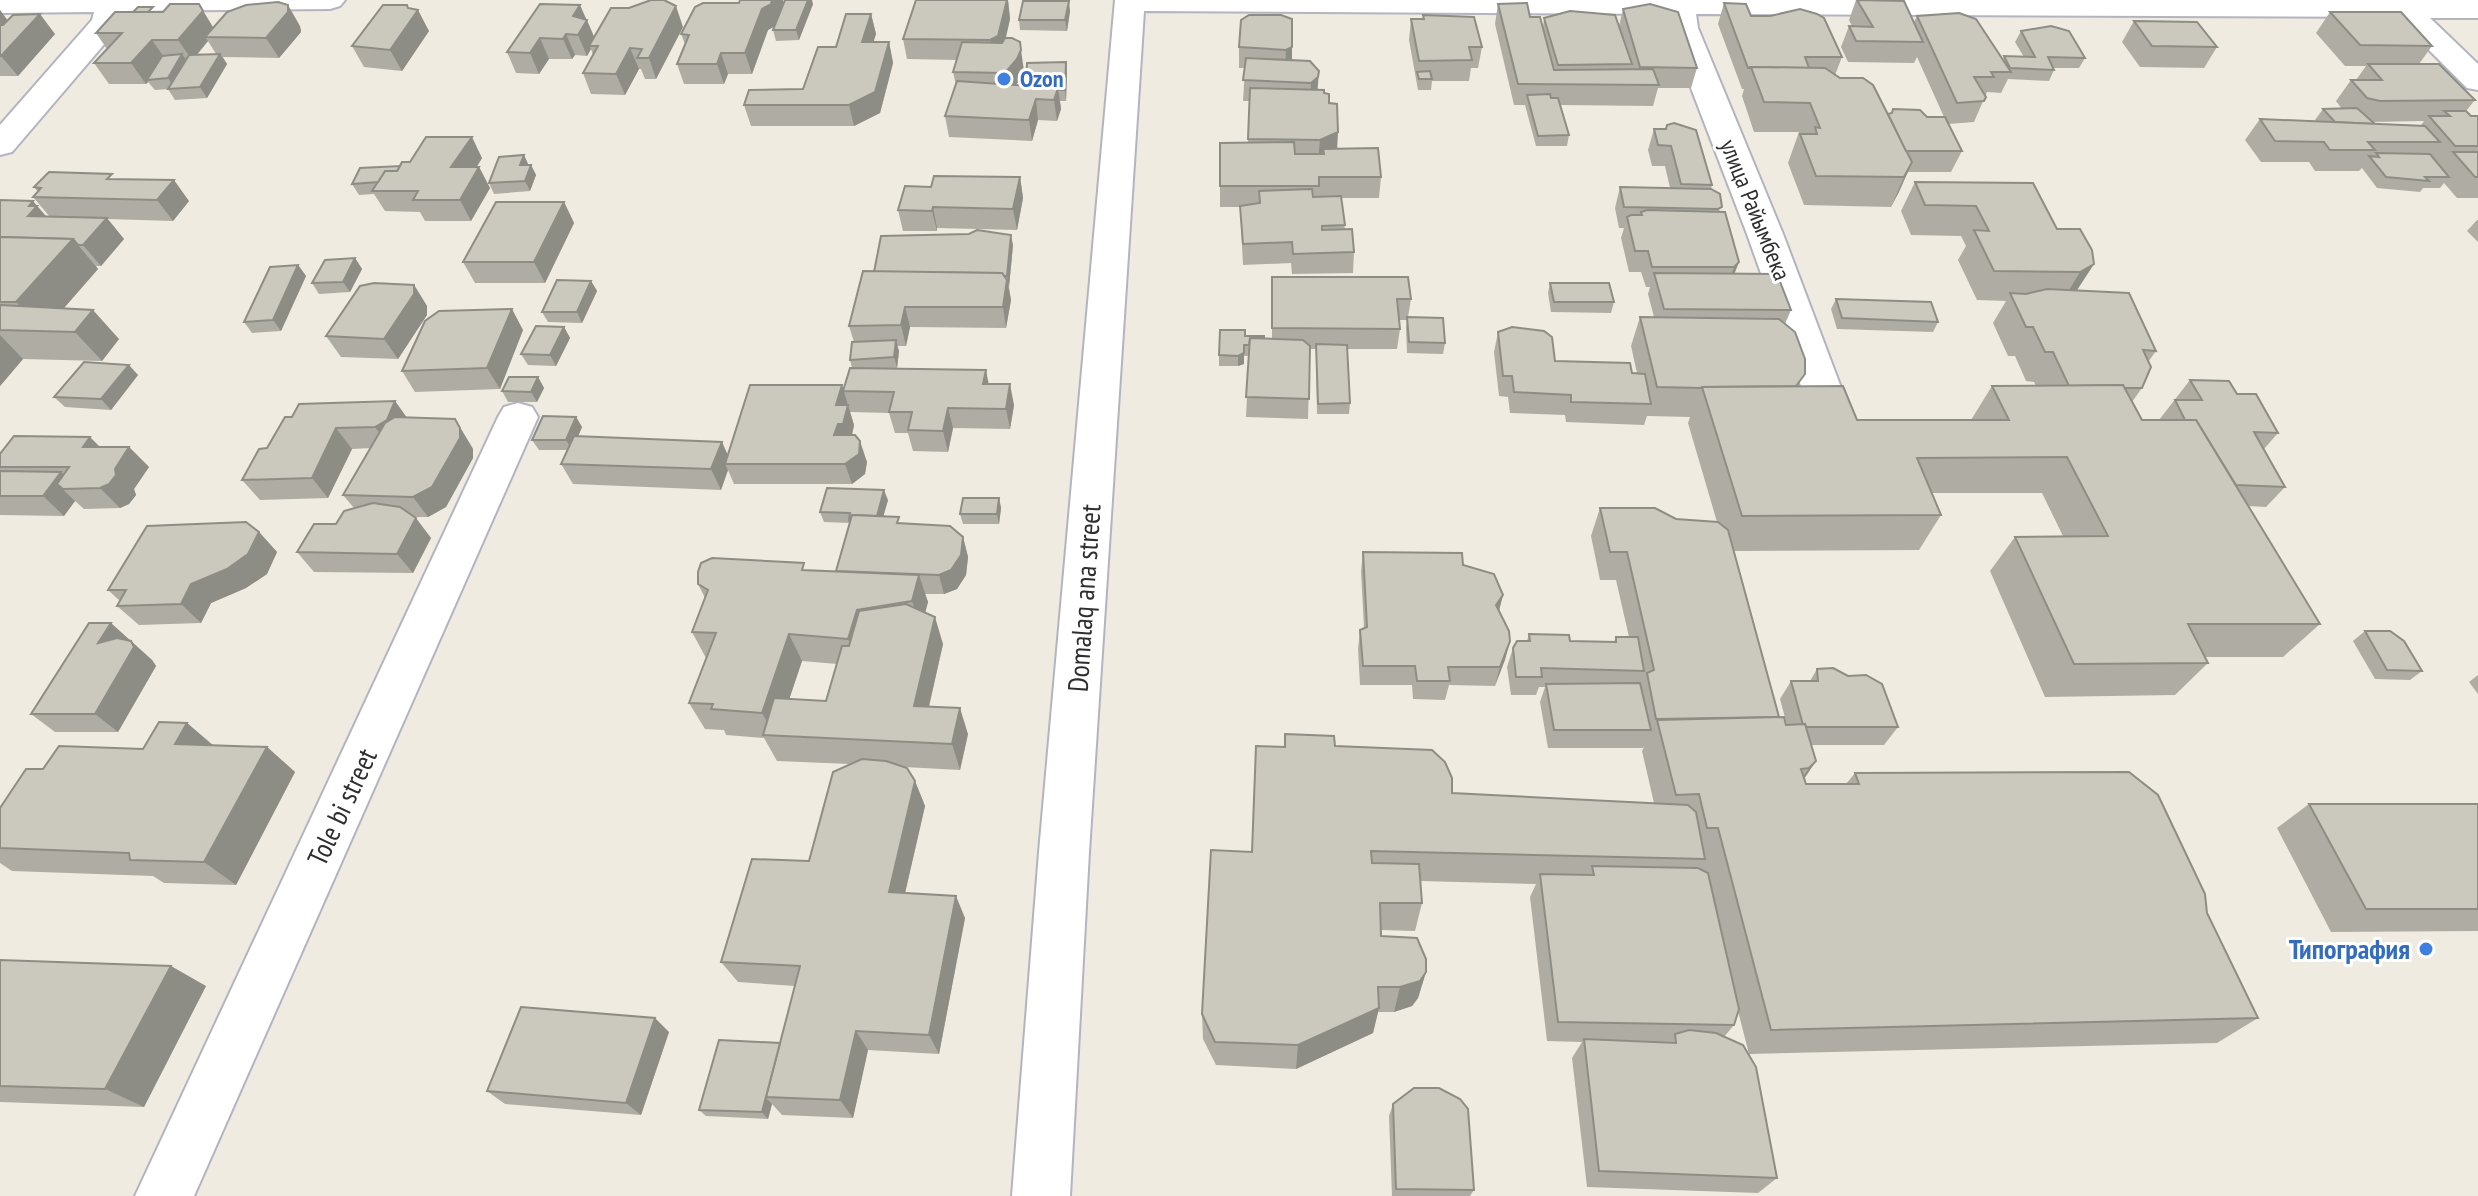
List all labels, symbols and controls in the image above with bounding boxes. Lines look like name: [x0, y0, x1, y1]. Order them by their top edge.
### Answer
place label: Ozon: [1020, 63, 1063, 94]
marker: Ozon: [995, 70, 1013, 88]
street label: улица Райымбека: [1713, 135, 1798, 285]
street label: Domalaq ana street: [1058, 503, 1109, 693]
street label: Tole bi street: [298, 742, 385, 871]
place label: Типография: [2289, 930, 2410, 967]
marker: Типография: [2417, 940, 2435, 958]

